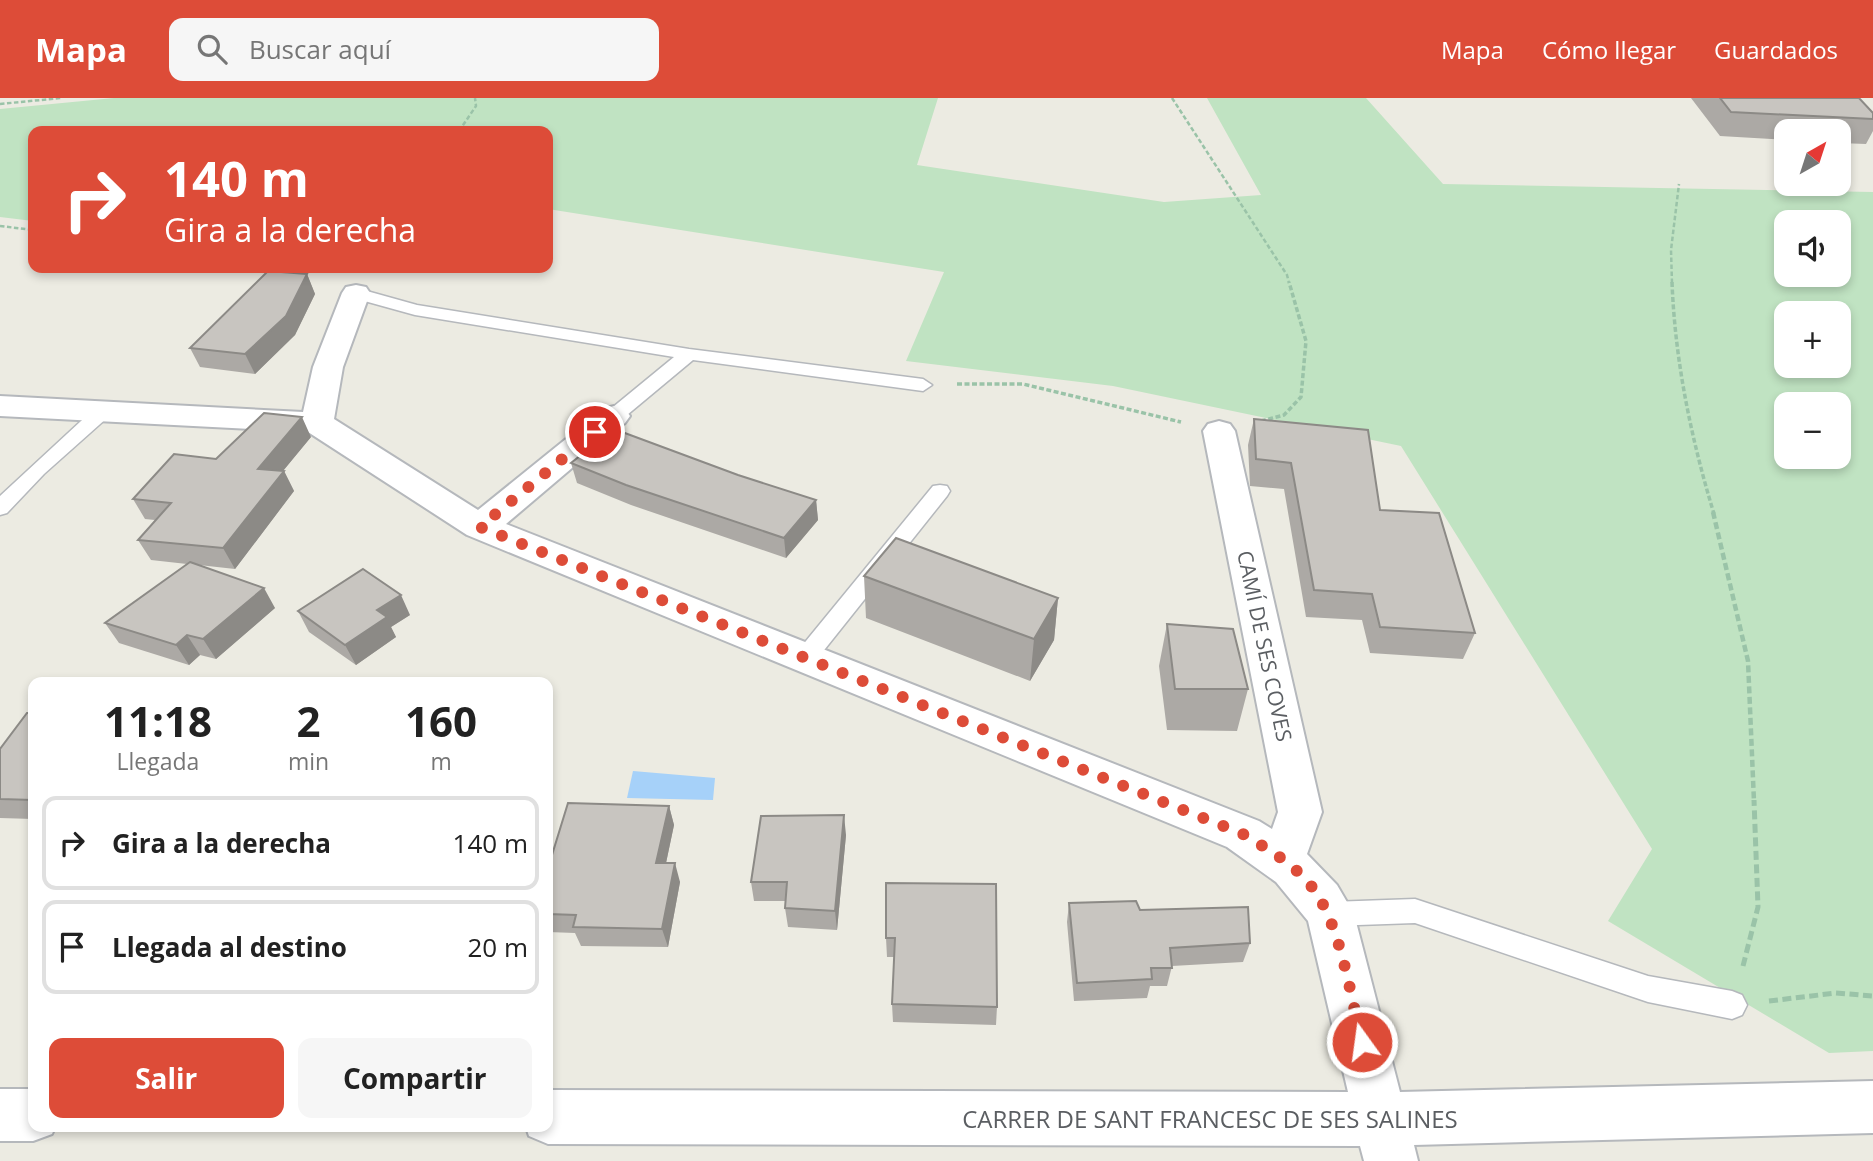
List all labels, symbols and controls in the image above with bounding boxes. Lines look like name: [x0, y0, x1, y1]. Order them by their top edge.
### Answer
search box: [169, 18, 659, 81]
text: Mapa: [35, 27, 127, 72]
icon: search: [193, 30, 231, 68]
text: Buscar aquí: [249, 31, 391, 67]
text: Mapa: [1441, 33, 1504, 66]
text: Cómo llegar: [1542, 33, 1676, 66]
text: Guardados: [1714, 33, 1838, 66]
north arrow: [1774, 119, 1852, 196]
map controls: [1774, 119, 1851, 469]
text: 140 m: [164, 145, 309, 211]
icon: right: [49, 154, 140, 245]
text: Gira a la derecha: [164, 208, 416, 251]
button: sound: [1774, 210, 1851, 287]
button: +: [1774, 301, 1851, 378]
button: −: [1774, 392, 1851, 469]
pin: [565, 402, 625, 462]
icon: arrive: [576, 413, 614, 451]
street label: CAMÍ DE SES COVES: [1231, 548, 1299, 744]
text: 11:18: [104, 692, 212, 749]
text: 2: [296, 692, 321, 749]
text: 160: [405, 692, 477, 749]
text: Llegada: [117, 745, 199, 777]
text: min: [288, 745, 329, 777]
text: m: [430, 745, 452, 777]
icon: right: [53, 824, 91, 862]
text: Gira a la derecha: [112, 825, 331, 861]
text: 140 m: [453, 825, 528, 861]
icon: arrive: [53, 928, 91, 966]
text: Llegada al destino: [112, 929, 347, 965]
text: 20 m: [467, 929, 528, 965]
position arrow: [1325, 1005, 1399, 1079]
button: Salir: [49, 1038, 284, 1118]
button: Compartir: [298, 1038, 532, 1118]
street label: CARRER DE SANT FRANCESC DE SES SALINES: [962, 1102, 1458, 1135]

